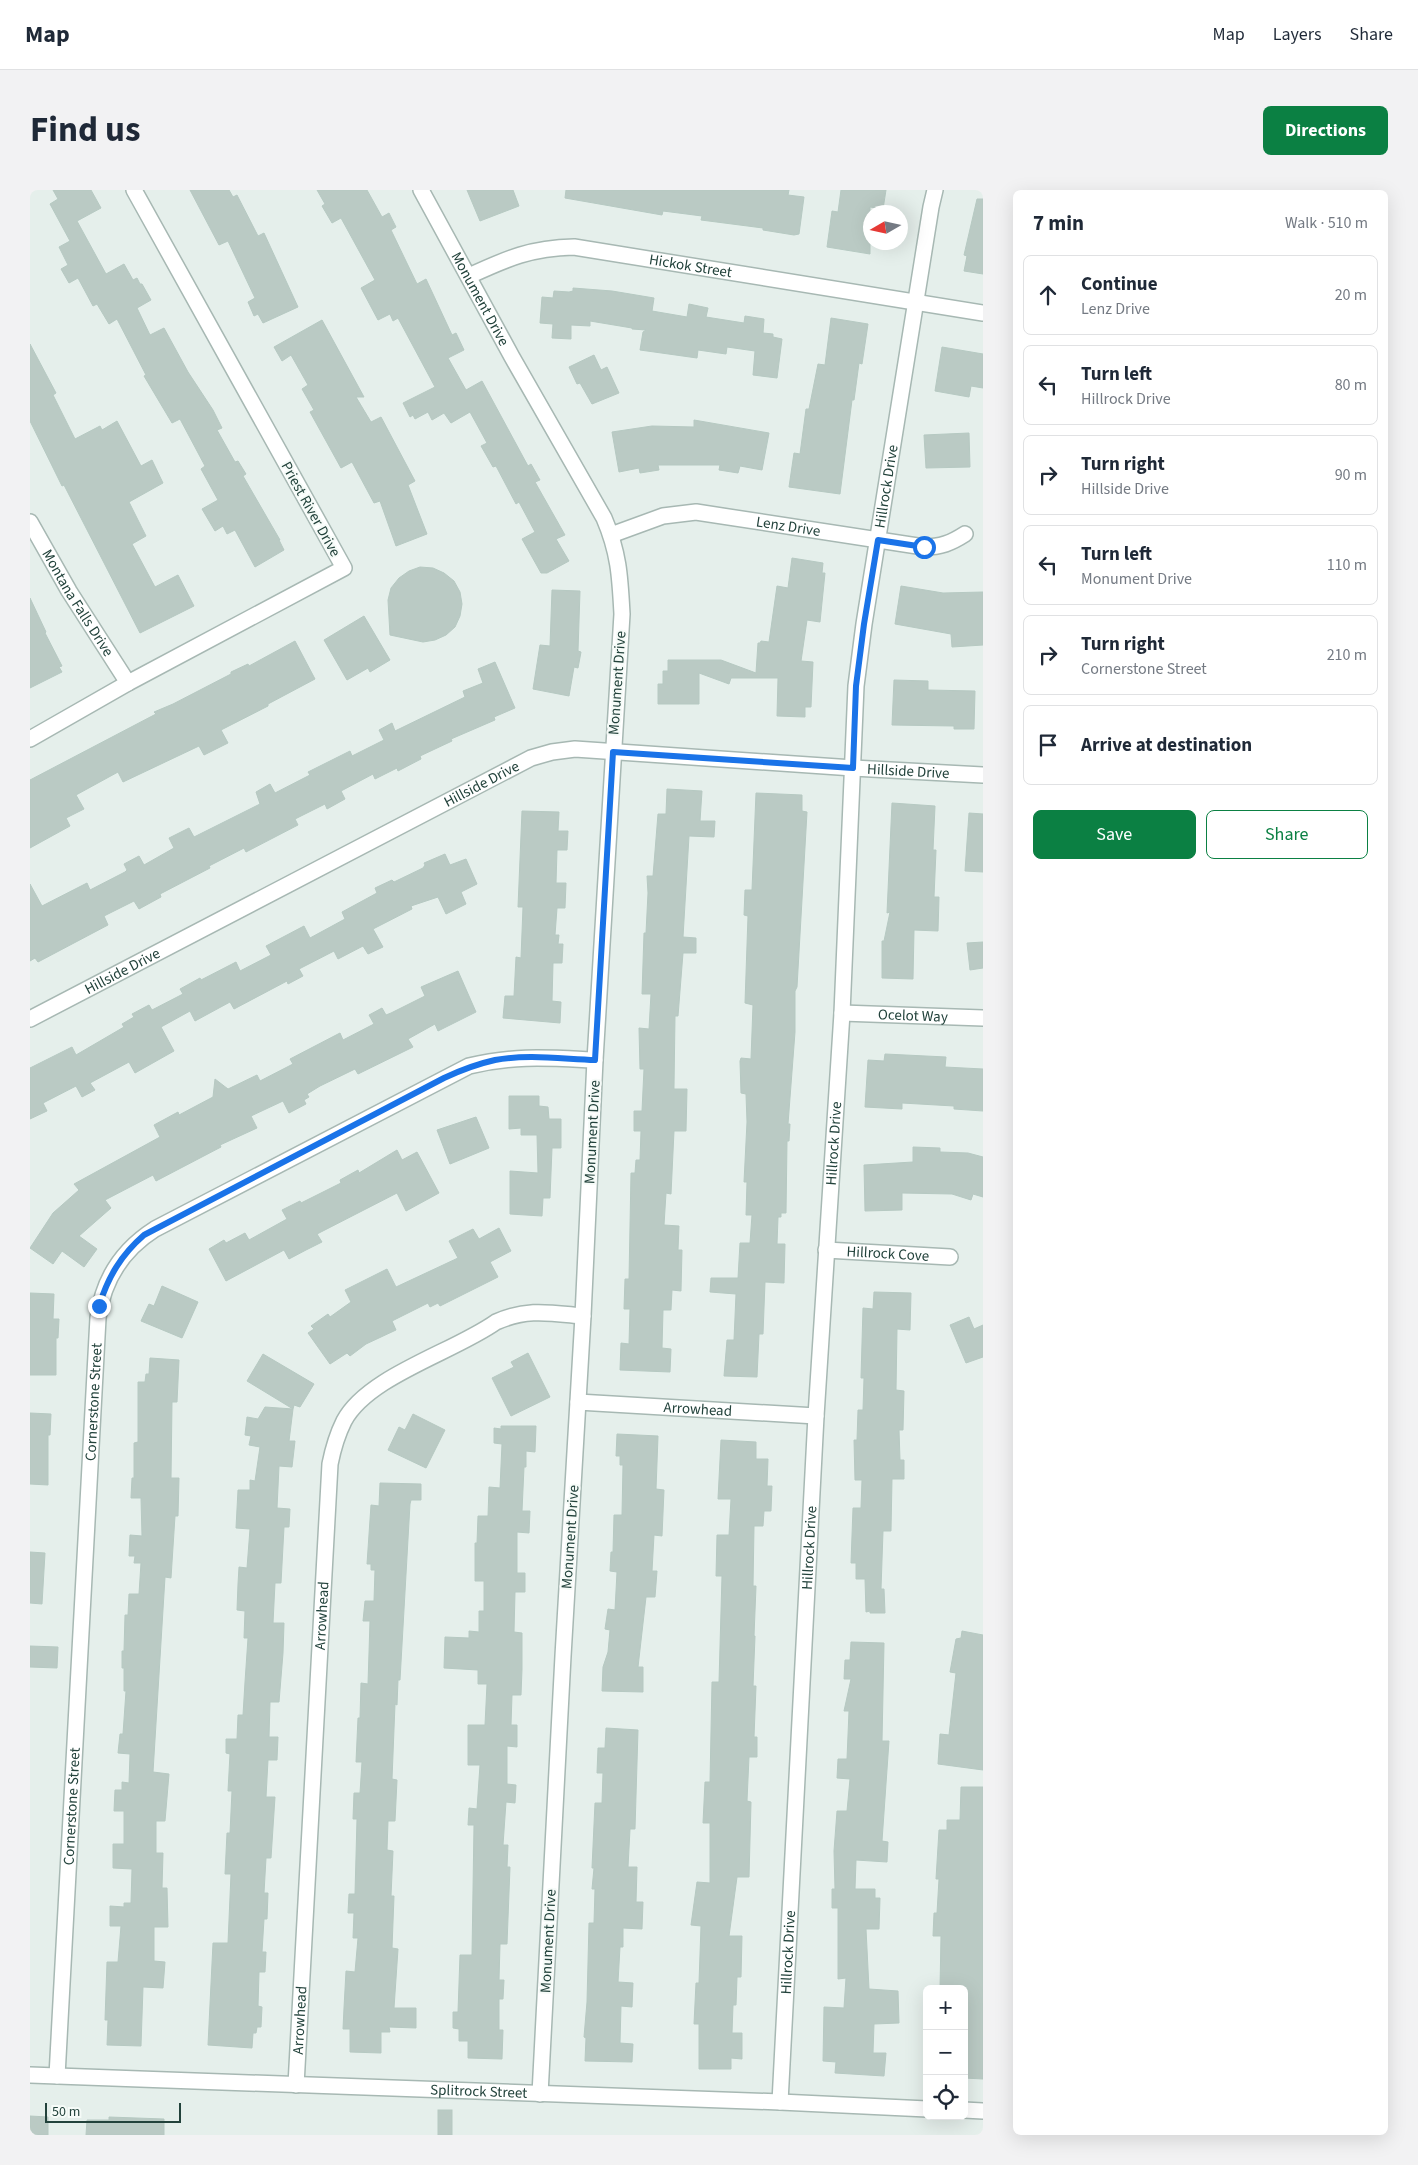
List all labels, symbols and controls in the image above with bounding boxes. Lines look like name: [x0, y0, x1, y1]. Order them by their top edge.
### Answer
text: Map: [25, 17, 70, 52]
text: Map: [1213, 22, 1245, 47]
text: Layers: [1273, 22, 1322, 47]
text: Share: [1350, 22, 1393, 47]
text: Find us: [30, 105, 140, 155]
button: Directions: [1263, 106, 1388, 155]
north arrow: [863, 205, 908, 250]
text: 7 min: [1033, 208, 1084, 238]
text: Walk · 510 m: [1285, 212, 1368, 234]
street label: Monument Drive: [446, 248, 514, 350]
street label: Hickok Street: [647, 249, 733, 283]
text: Continue: [1081, 271, 1158, 298]
icon: ahead: [1034, 281, 1062, 309]
text: 20 m: [1335, 284, 1367, 306]
text: Lenz Drive: [1081, 298, 1150, 320]
text: Turn left: [1081, 361, 1152, 388]
icon: left: [1034, 371, 1062, 399]
text: 80 m: [1335, 374, 1367, 396]
text: Hillrock Drive: [1081, 388, 1171, 410]
street label: Hillrock Drive: [870, 443, 904, 530]
text: Turn right: [1081, 451, 1165, 478]
street label: Priest River Drive: [276, 458, 345, 561]
icon: right: [1034, 461, 1062, 489]
text: 90 m: [1335, 464, 1367, 486]
text: Hillside Drive: [1081, 478, 1169, 500]
street label: Lenz Drive: [755, 511, 822, 542]
route start: [913, 536, 936, 559]
text: Turn left: [1081, 541, 1152, 568]
street label: Montana Falls Drive: [37, 546, 118, 661]
icon: left: [1034, 551, 1062, 579]
text: 110 m: [1327, 554, 1367, 576]
text: Monument Drive: [1081, 568, 1192, 590]
street label: Monument Drive: [603, 630, 632, 736]
text: Turn right: [1081, 631, 1165, 658]
icon: right: [1034, 641, 1062, 669]
text: 210 m: [1327, 644, 1367, 666]
text: Cornerstone Street: [1081, 658, 1207, 680]
icon: arrive: [1034, 731, 1062, 759]
text: Arrive at destination: [1081, 732, 1252, 759]
street label: Hillside Drive: [440, 756, 523, 813]
street label: Hillside Drive: [867, 759, 950, 784]
button: Save: [1033, 810, 1196, 859]
button: Share: [1206, 810, 1368, 859]
street label: Hillside Drive: [81, 943, 164, 1000]
street label: Ocelot Way: [878, 1004, 948, 1028]
street label: Monument Drive: [579, 1080, 606, 1185]
street label: Hillrock Drive: [821, 1101, 847, 1186]
street label: Hillrock Cove: [846, 1241, 930, 1267]
route end: [88, 1295, 111, 1318]
street label: Cornerstone Street: [80, 1342, 108, 1462]
street label: Arrowhead: [663, 1397, 733, 1422]
street label: Monument Drive: [556, 1484, 585, 1590]
street label: Hillrock Drive: [797, 1505, 822, 1590]
street label: Arrowhead: [310, 1581, 335, 1651]
street label: Cornerstone Street: [58, 1747, 86, 1866]
street label: Monument Drive: [535, 1889, 562, 1994]
street label: Hillrock Drive: [776, 1910, 801, 1995]
street label: Arrowhead: [288, 1985, 312, 2055]
map controls: [923, 1985, 968, 2120]
button: +: [923, 1985, 968, 2030]
button: −: [923, 2030, 968, 2075]
button: locate: [923, 2075, 968, 2120]
street label: Splitrock Street: [430, 2079, 528, 2104]
scale bar: [45, 2100, 181, 2123]
text: 50 m: [52, 2102, 80, 2122]

